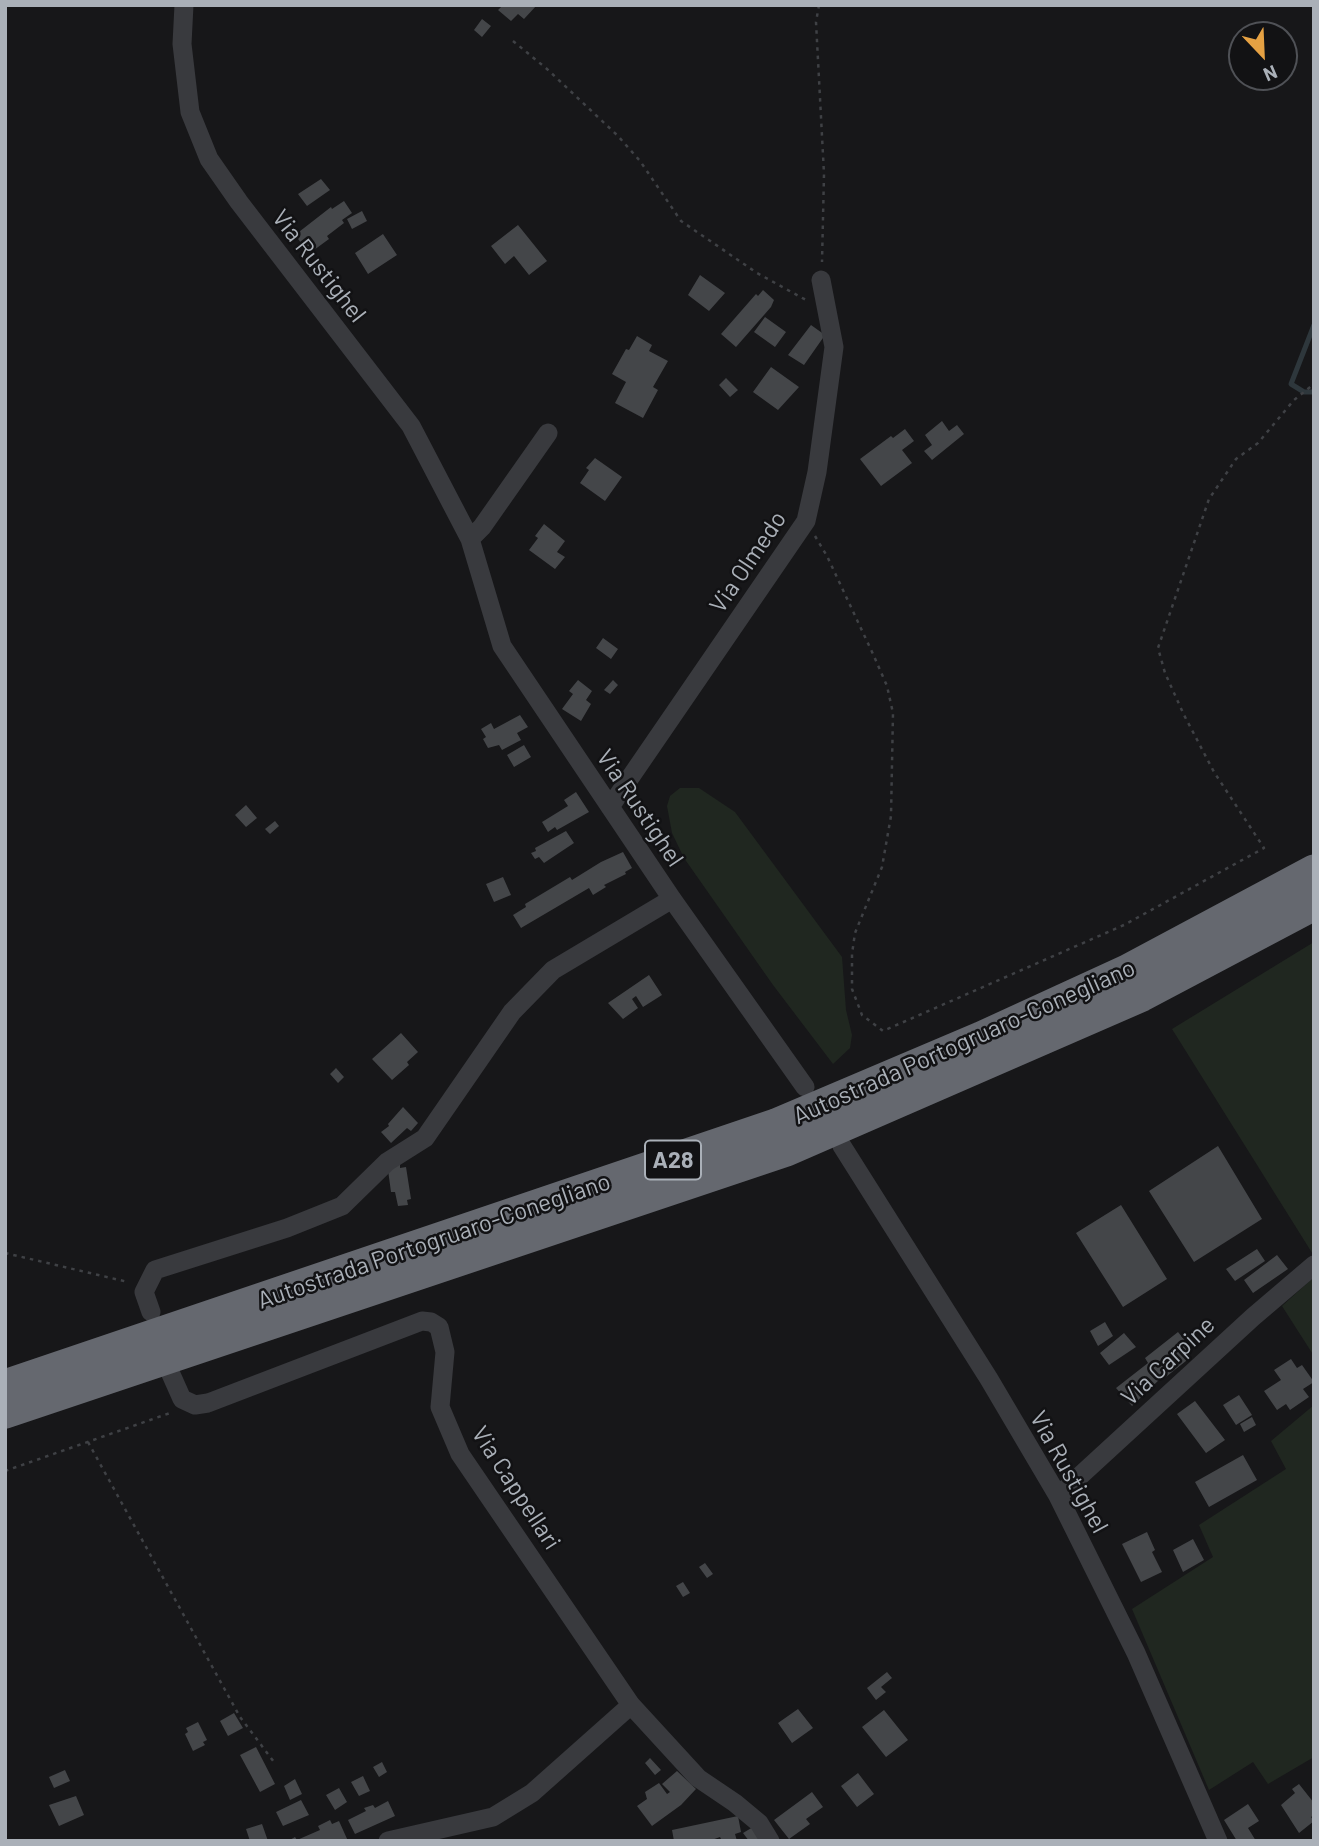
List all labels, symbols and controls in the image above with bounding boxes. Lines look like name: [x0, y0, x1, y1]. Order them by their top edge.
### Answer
north arrow: [1228, 21, 1298, 91]
text: N: [1260, 61, 1281, 87]
street label: Via Rustighel: [266, 204, 372, 328]
street label: Via Olmedo: [704, 506, 792, 618]
street label: Via Rustighel: [590, 744, 690, 872]
street label: Autostrada Portogruaro-Conegliano: [789, 953, 1139, 1131]
road number: A28: [645, 1140, 701, 1180]
street label: Autostrada Portogruaro-Conegliano: [254, 1167, 614, 1315]
street label: Via Carpine: [1115, 1310, 1221, 1412]
street label: Via Rustighel: [1024, 1406, 1114, 1538]
street label: Via Cappellari: [465, 1421, 567, 1555]

